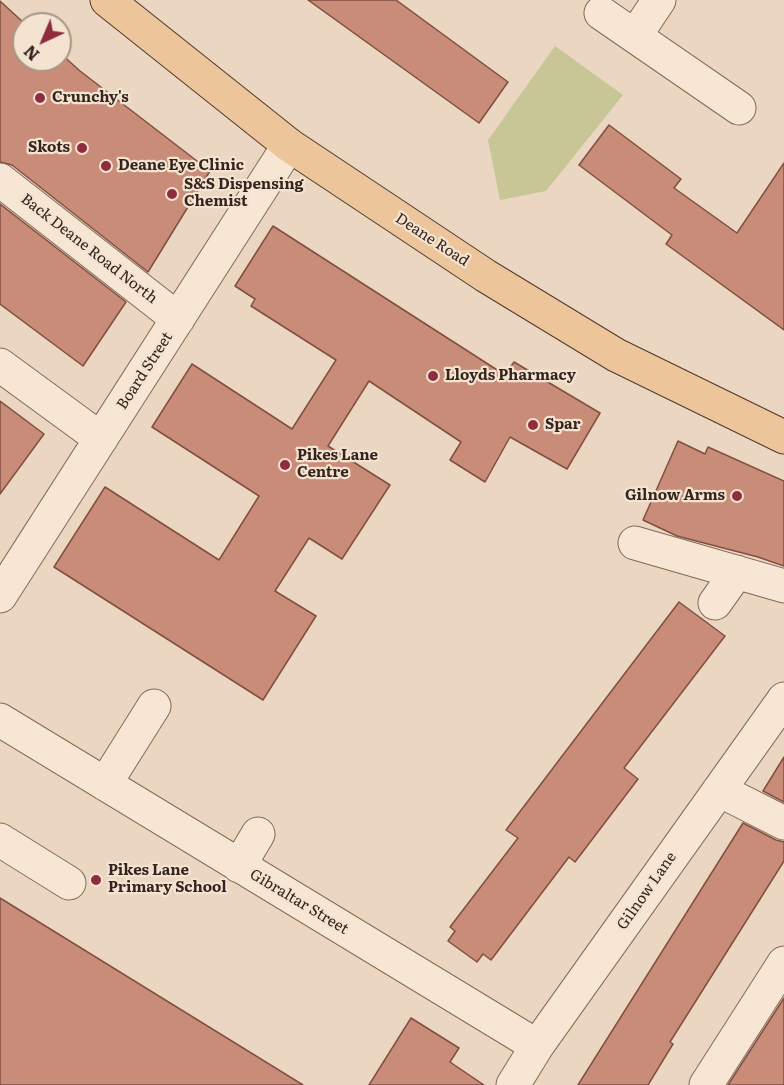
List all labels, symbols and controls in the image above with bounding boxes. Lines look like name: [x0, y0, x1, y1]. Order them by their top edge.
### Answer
north arrow: [12, 12, 72, 72]
text: N: [18, 40, 44, 67]
place label: Crunchy's: [52, 89, 129, 107]
marker: Crunchy's: [33, 91, 47, 105]
place label: Skots: [28, 139, 70, 157]
marker: Skots: [75, 141, 89, 155]
place label: Deane Eye Clinic: [118, 157, 244, 175]
marker: Deane Eye Clinic: [99, 159, 113, 173]
place label: S&S Dispensing Chemist: [184, 176, 304, 211]
marker: S&S Dispensing Chemist: [165, 187, 179, 201]
street label: Back Deane Road North: [17, 190, 161, 308]
street label: Deane Road: [392, 210, 472, 270]
street label: Board Street: [113, 329, 177, 413]
place label: Lloyds Pharmacy: [445, 367, 576, 385]
marker: Lloyds Pharmacy: [426, 369, 440, 383]
place label: Spar: [545, 416, 581, 434]
marker: Spar: [526, 418, 540, 432]
place label: Pikes Lane Centre: [297, 447, 378, 482]
marker: Pikes Lane Centre: [278, 458, 292, 472]
place label: Gilnow Arms: [625, 487, 725, 505]
marker: Gilnow Arms: [730, 489, 744, 503]
street label: Gilnow Lane: [614, 849, 680, 933]
place label: Pikes Lane Primary School: [108, 862, 227, 897]
street label: Gibraltar Street: [246, 865, 352, 939]
marker: Pikes Lane Primary School: [89, 873, 103, 887]

